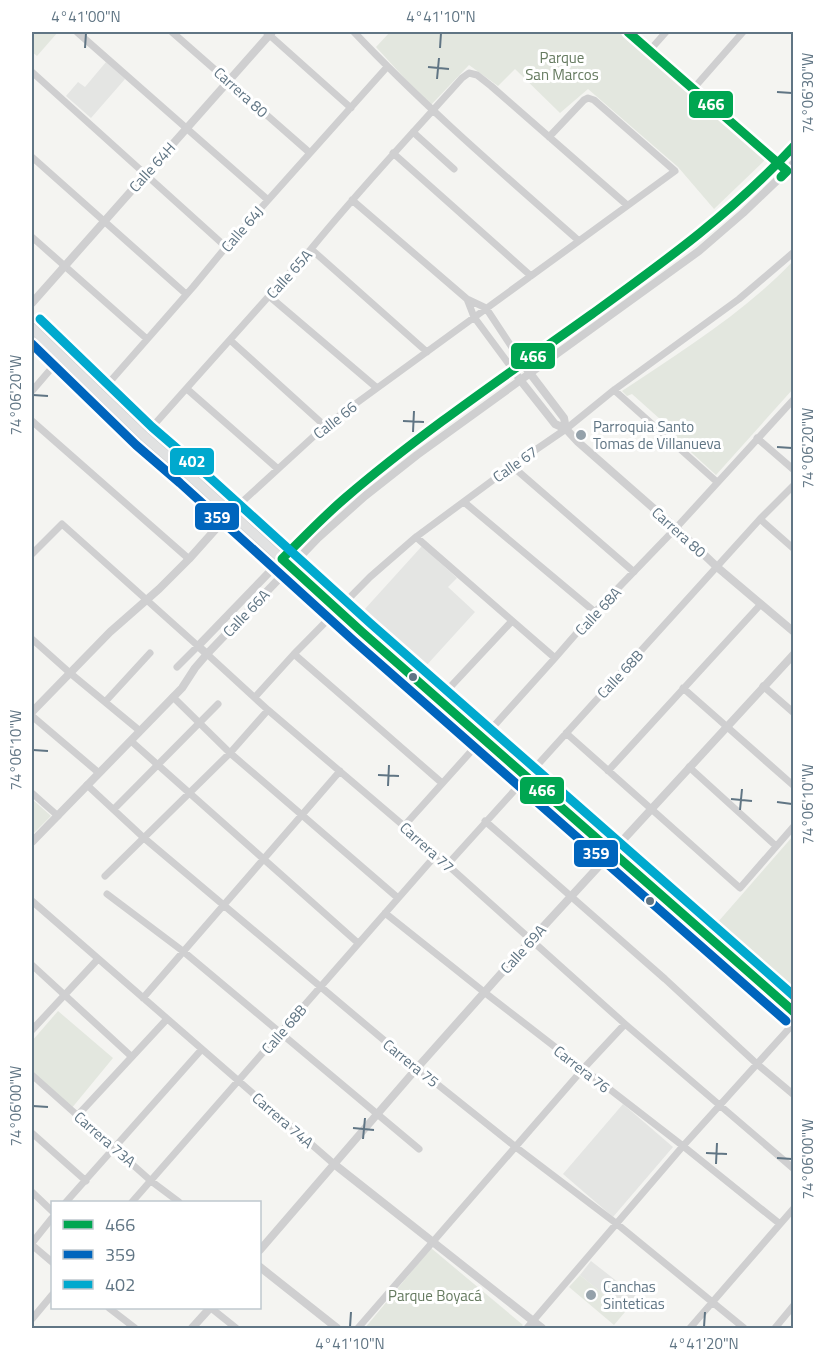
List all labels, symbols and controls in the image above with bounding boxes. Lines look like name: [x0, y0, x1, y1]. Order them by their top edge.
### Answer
text: 4°41'00"N: [51, 5, 121, 28]
text: 4°41'10"N: [406, 5, 476, 28]
park label: Parque San Marcos: [525, 46, 599, 86]
text: 74°06'30"W: [796, 53, 819, 133]
street label: Carrera 80: [209, 61, 273, 123]
line badge: 466: [688, 90, 734, 119]
text: 466: [698, 92, 724, 116]
street label: Calle 64H: [123, 137, 181, 197]
street label: Calle 64J: [215, 201, 269, 257]
street label: Calle 65A: [261, 244, 317, 304]
line badge: 466: [510, 342, 556, 370]
text: 466: [520, 344, 546, 368]
text: 74°06'20"W: [4, 355, 27, 435]
street label: Calle 66: [308, 395, 362, 445]
text: 74°06'20"W: [796, 408, 819, 488]
place label: Parroquia Santo Tomas de Villanueva: [593, 415, 722, 455]
marker: Parroquia Santo Tomas de Villanueva: [574, 428, 588, 442]
street label: Calle 67: [488, 440, 542, 488]
line badge: 402: [169, 447, 215, 476]
text: 402: [179, 449, 205, 473]
street label: Carrera 80: [647, 501, 711, 563]
line badge: 359: [194, 502, 240, 531]
text: 359: [204, 505, 230, 529]
street label: Calle 68A: [569, 581, 627, 641]
street label: Calle 66A: [217, 584, 275, 642]
street label: Calle 68B: [591, 644, 649, 704]
unlabelled marker: [407, 671, 419, 683]
text: 74°06'10"W: [4, 710, 27, 790]
text: 74°06'10"W: [796, 764, 819, 844]
line badge: 466: [519, 776, 565, 805]
text: 466: [529, 778, 555, 802]
street label: Carrera 77: [395, 816, 459, 878]
line badge: 359: [573, 839, 619, 868]
text: 359: [583, 841, 609, 865]
unlabelled marker: [644, 895, 656, 907]
street label: Calle 69A: [495, 919, 551, 979]
street label: Calle 68B: [256, 999, 312, 1059]
street label: Carrera 75: [378, 1033, 444, 1093]
street label: Carrera 76: [549, 1040, 615, 1098]
text: 74°06'00"W: [4, 1066, 27, 1146]
street label: Carrera 74A: [247, 1087, 319, 1153]
street label: Carrera 73A: [69, 1106, 141, 1172]
text: 74°06'00"W: [796, 1119, 819, 1199]
legend: [51, 1201, 261, 1309]
text: 466: [105, 1211, 135, 1238]
text: 359: [105, 1241, 135, 1268]
text: 402: [105, 1271, 135, 1298]
place label: Canchas Sinteticas: [603, 1275, 665, 1315]
park label: Parque Boyacá: [388, 1284, 482, 1307]
marker: Canchas Sinteticas: [584, 1288, 598, 1302]
text: 4°41'10"N: [315, 1332, 385, 1355]
text: 4°41'20"N: [669, 1332, 739, 1355]

